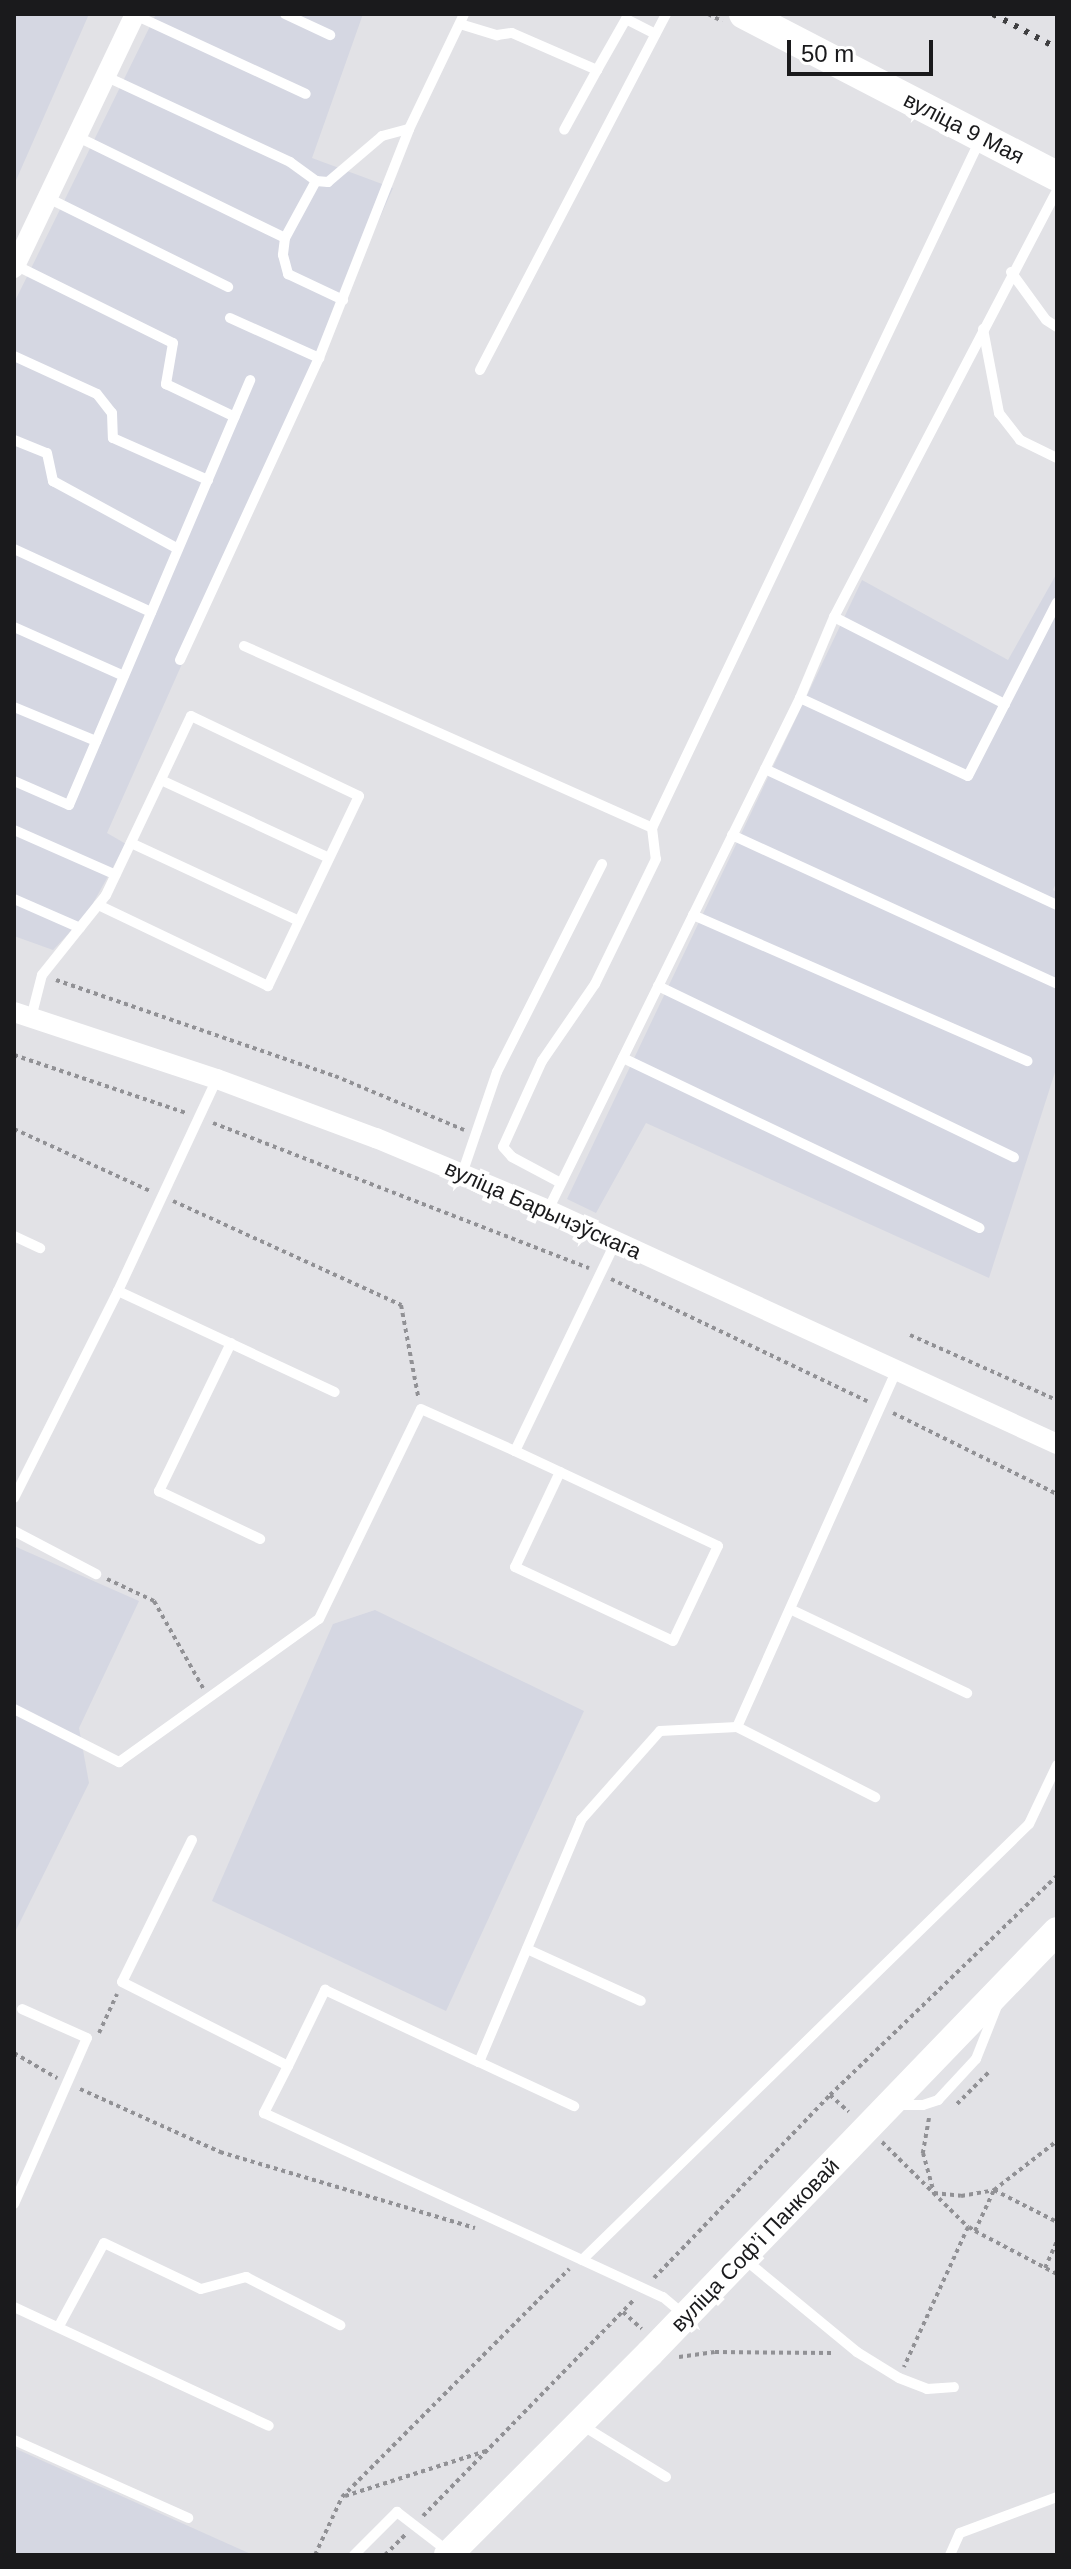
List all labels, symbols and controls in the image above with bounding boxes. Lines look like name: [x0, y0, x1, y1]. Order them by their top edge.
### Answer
scale bar: [791, 24, 937, 74]
text: 50 m: [801, 40, 854, 67]
street label: вуліца 9 Мая: [899, 86, 1029, 170]
street label: вуліца Барычэўскага: [441, 1155, 645, 1265]
street label: вуліца Софʼі Панковай: [665, 2153, 845, 2337]

